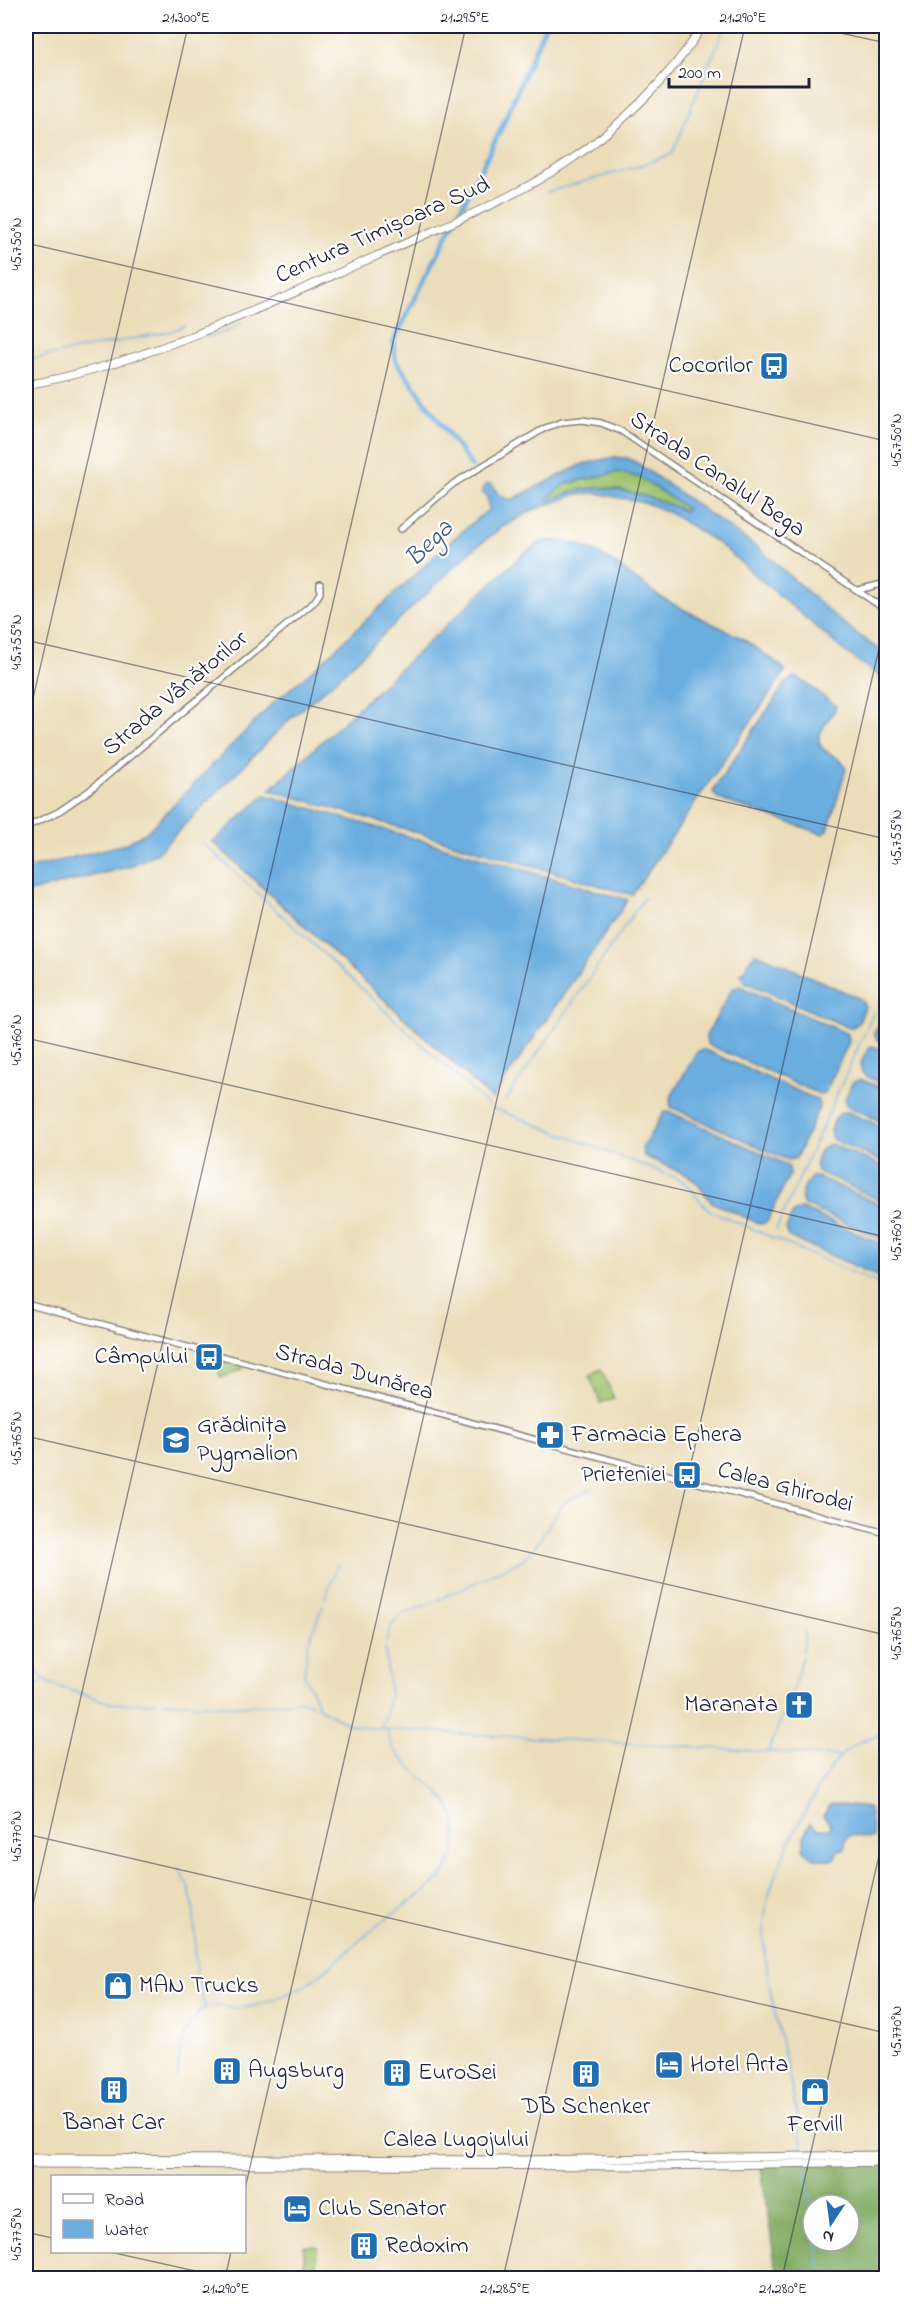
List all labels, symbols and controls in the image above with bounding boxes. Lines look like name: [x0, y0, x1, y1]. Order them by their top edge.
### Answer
text: 21.300°E: [162, 7, 210, 29]
text: 21.295°E: [441, 7, 489, 29]
text: 21.290°E: [720, 7, 766, 29]
scale bar: [669, 51, 808, 89]
text: 200 m: [678, 61, 721, 87]
street label: Centura Timișoara Sud: [270, 168, 496, 294]
text: 45.750°N: [6, 217, 28, 271]
place label: Cocorilor: [668, 349, 754, 384]
bus stop icon: Cocorilor: [758, 350, 790, 382]
street label: Strada Canalul Bega: [622, 403, 812, 547]
text: 45.750°N: [886, 413, 908, 467]
water label: Bega: [397, 511, 464, 577]
text: 45.755°N: [6, 614, 28, 670]
street label: Strada Vânătorilor: [96, 622, 257, 766]
text: 45.755°N: [886, 809, 908, 865]
text: 45.760°N: [6, 1014, 28, 1066]
text: 45.760°N: [886, 1209, 908, 1261]
street label: Strada Dunărea: [271, 1335, 437, 1411]
place label: Câmpului: [95, 1340, 188, 1375]
bus stop icon: Câmpului: [193, 1341, 225, 1373]
place label: Grădinița Pygmalion: [197, 1409, 298, 1473]
text: 45.765°N: [6, 1411, 28, 1465]
place label: Farmacia Ephera: [570, 1418, 742, 1453]
pharmacy icon: Farmacia Ephera: [534, 1419, 566, 1451]
school or university icon: Grădinița Pygmalion: [160, 1424, 192, 1456]
street label: Calea Ghirodei: [713, 1453, 857, 1523]
place label: Prieteniei: [581, 1458, 666, 1493]
bus stop icon: Prieteniei: [671, 1459, 703, 1491]
text: 45.765°N: [886, 1606, 908, 1660]
place label: Maranata: [684, 1688, 778, 1723]
church icon: Maranata: [783, 1689, 815, 1721]
text: 45.770°N: [6, 1811, 28, 1861]
place label: MAN Trucks: [139, 1969, 259, 2004]
shop icon: MAN Trucks: [102, 1970, 134, 2002]
text: 45.770°N: [886, 2006, 908, 2056]
place label: Hotel Arta: [690, 2048, 789, 2083]
hotel icon: Hotel Arta: [653, 2049, 685, 2081]
place label: Augsburg: [248, 2054, 344, 2089]
building icon: Augsburg: [211, 2055, 243, 2087]
place label: EuroSei: [418, 2056, 497, 2091]
building icon: EuroSei: [381, 2057, 413, 2089]
building icon: DB Schenker: [570, 2058, 602, 2090]
building icon: Banat Car: [98, 2074, 130, 2106]
shop icon: Fervill: [799, 2076, 831, 2108]
place label: DB Schenker: [521, 2090, 651, 2125]
place label: Banat Car: [62, 2106, 165, 2141]
place label: Fervill: [786, 2108, 843, 2143]
street label: Calea Lugojului: [383, 2123, 529, 2158]
legend: [51, 2175, 246, 2253]
text: Road: [105, 2188, 144, 2214]
place label: Club Senator: [318, 2192, 447, 2227]
hotel icon: Club Senator: [281, 2193, 313, 2225]
north arrow: [801, 2193, 861, 2253]
text: 45.775°N: [6, 2208, 28, 2260]
text: Water: [105, 2218, 149, 2244]
text: N: [820, 2223, 836, 2249]
place label: Redoxim: [385, 2229, 469, 2264]
building icon: Redoxim: [348, 2230, 380, 2262]
text: 21.290°E: [203, 2278, 249, 2300]
text: 21.285°E: [480, 2278, 530, 2300]
text: 21.280°E: [759, 2278, 807, 2300]

